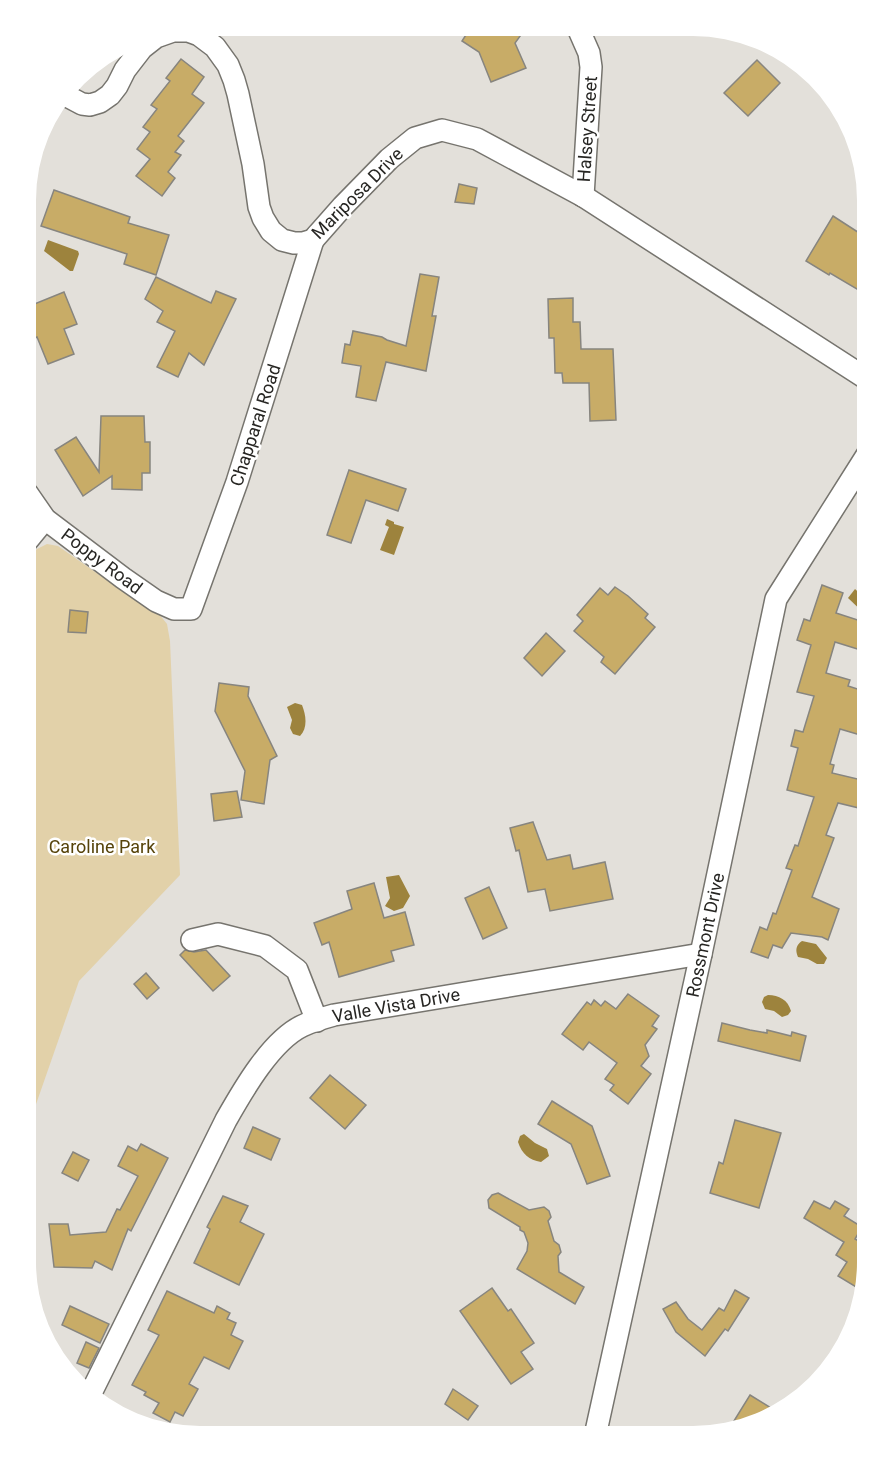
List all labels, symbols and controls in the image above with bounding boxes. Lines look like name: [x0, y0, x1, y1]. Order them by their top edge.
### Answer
street label: Halsey Street: [573, 75, 601, 183]
street label: Mariposa Drive: [307, 143, 407, 243]
street label: Chapparal Road: [225, 361, 285, 489]
street label: Poppy Road: [57, 524, 147, 598]
park label: Caroline Park: [49, 836, 156, 857]
street label: Rossmont Drive: [682, 871, 728, 999]
street label: Valle Vista Drive: [330, 983, 462, 1027]

